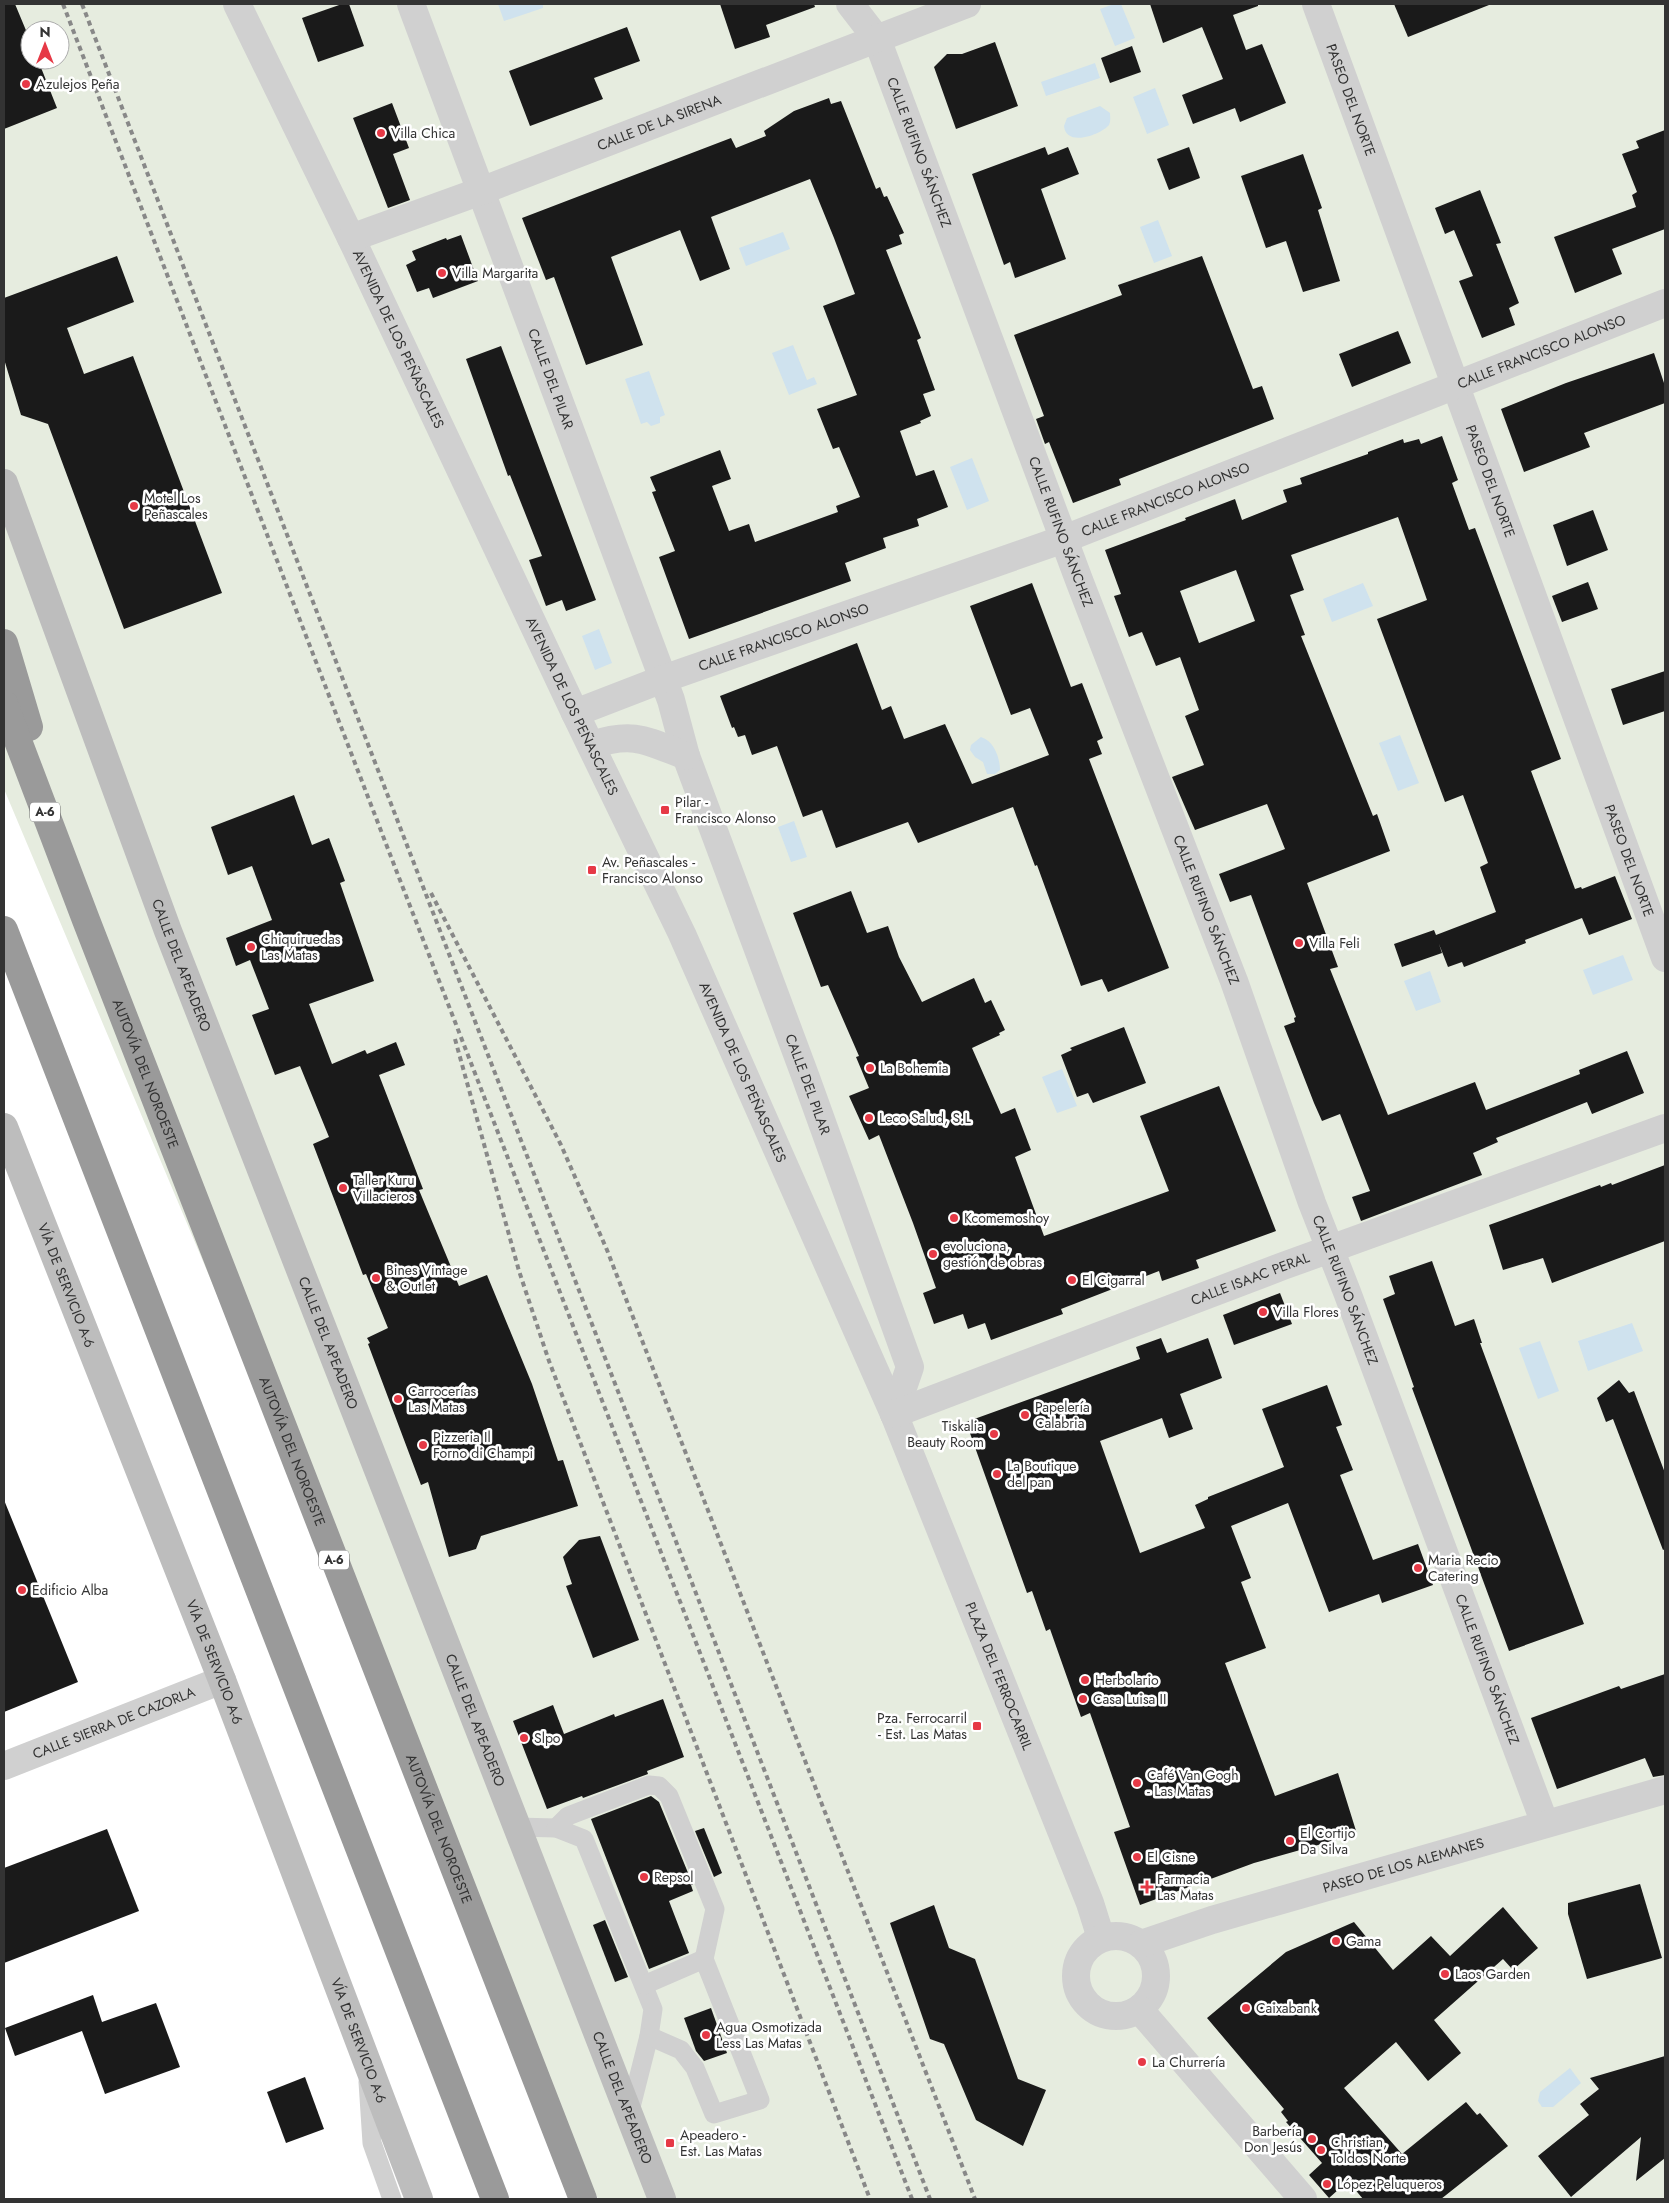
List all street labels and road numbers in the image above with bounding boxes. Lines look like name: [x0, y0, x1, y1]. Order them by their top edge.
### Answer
street label: PASEO DEL NORTE: [1321, 41, 1381, 159]
street label: CALLE RUFINO SÁNCHEZ: [882, 74, 957, 231]
street label: CALLE DE LA SIRENA: [594, 89, 725, 155]
street label: AVENIDA DE LOS PEÑASCALES: [348, 246, 450, 432]
street label: CALLE FRANCISCO ALONSO: [1454, 309, 1629, 394]
street label: CALLE DEL PILAR: [523, 326, 579, 432]
street label: PASEO DEL NORTE: [1461, 422, 1520, 540]
street label: CALLE RUFINO SÁNCHEZ: [1024, 454, 1099, 610]
street label: CALLE FRANCISCO ALONSO: [1078, 457, 1253, 541]
street label: CALLE FRANCISCO ALONSO: [695, 598, 872, 676]
street label: AVENIDA DE LOS PEÑASCALES: [521, 614, 623, 799]
street label: PASEO DEL NORTE: [1600, 801, 1659, 919]
road number: A-6: [30, 802, 60, 822]
street label: CALLE RUFINO SÁNCHEZ: [1168, 832, 1245, 988]
street label: CALLE DEL APEADERO: [147, 896, 216, 1035]
street label: AVENIDA DE LOS PEÑASCALES: [694, 979, 792, 1166]
street label: AUTOVÍA DEL NOROESTE: [108, 996, 184, 1151]
street label: CALLE DEL PILAR: [780, 1031, 836, 1137]
street label: CALLE RUFINO SÁNCHEZ: [1308, 1212, 1383, 1368]
street label: VÍA DE SERVICIO A-6: [33, 1220, 100, 1350]
street label: CALLE ISAAC PERAL: [1188, 1247, 1313, 1310]
street label: CALLE DEL APEADERO: [294, 1273, 363, 1412]
street label: AUTOVÍA DEL NOROESTE: [254, 1374, 331, 1529]
road number: A-6: [319, 1550, 349, 1570]
street label: CALLE RUFINO SÁNCHEZ: [1450, 1591, 1525, 1748]
street label: VÍA DE SERVICIO A-6: [181, 1597, 248, 1727]
street label: PLAZA DEL FERROCARRIL: [960, 1599, 1038, 1754]
street label: CALLE DEL APEADERO: [441, 1651, 510, 1789]
street label: CALLE SIERRA DE CAZORLA: [30, 1681, 199, 1764]
street label: AUTOVÍA DEL NOROESTE: [401, 1751, 477, 1906]
street label: PASEO DE LOS ALEMANES: [1320, 1832, 1487, 1898]
street label: VÍA DE SERVICIO A-6: [326, 1975, 392, 2106]
street label: CALLE DEL APEADERO: [588, 2028, 657, 2167]

